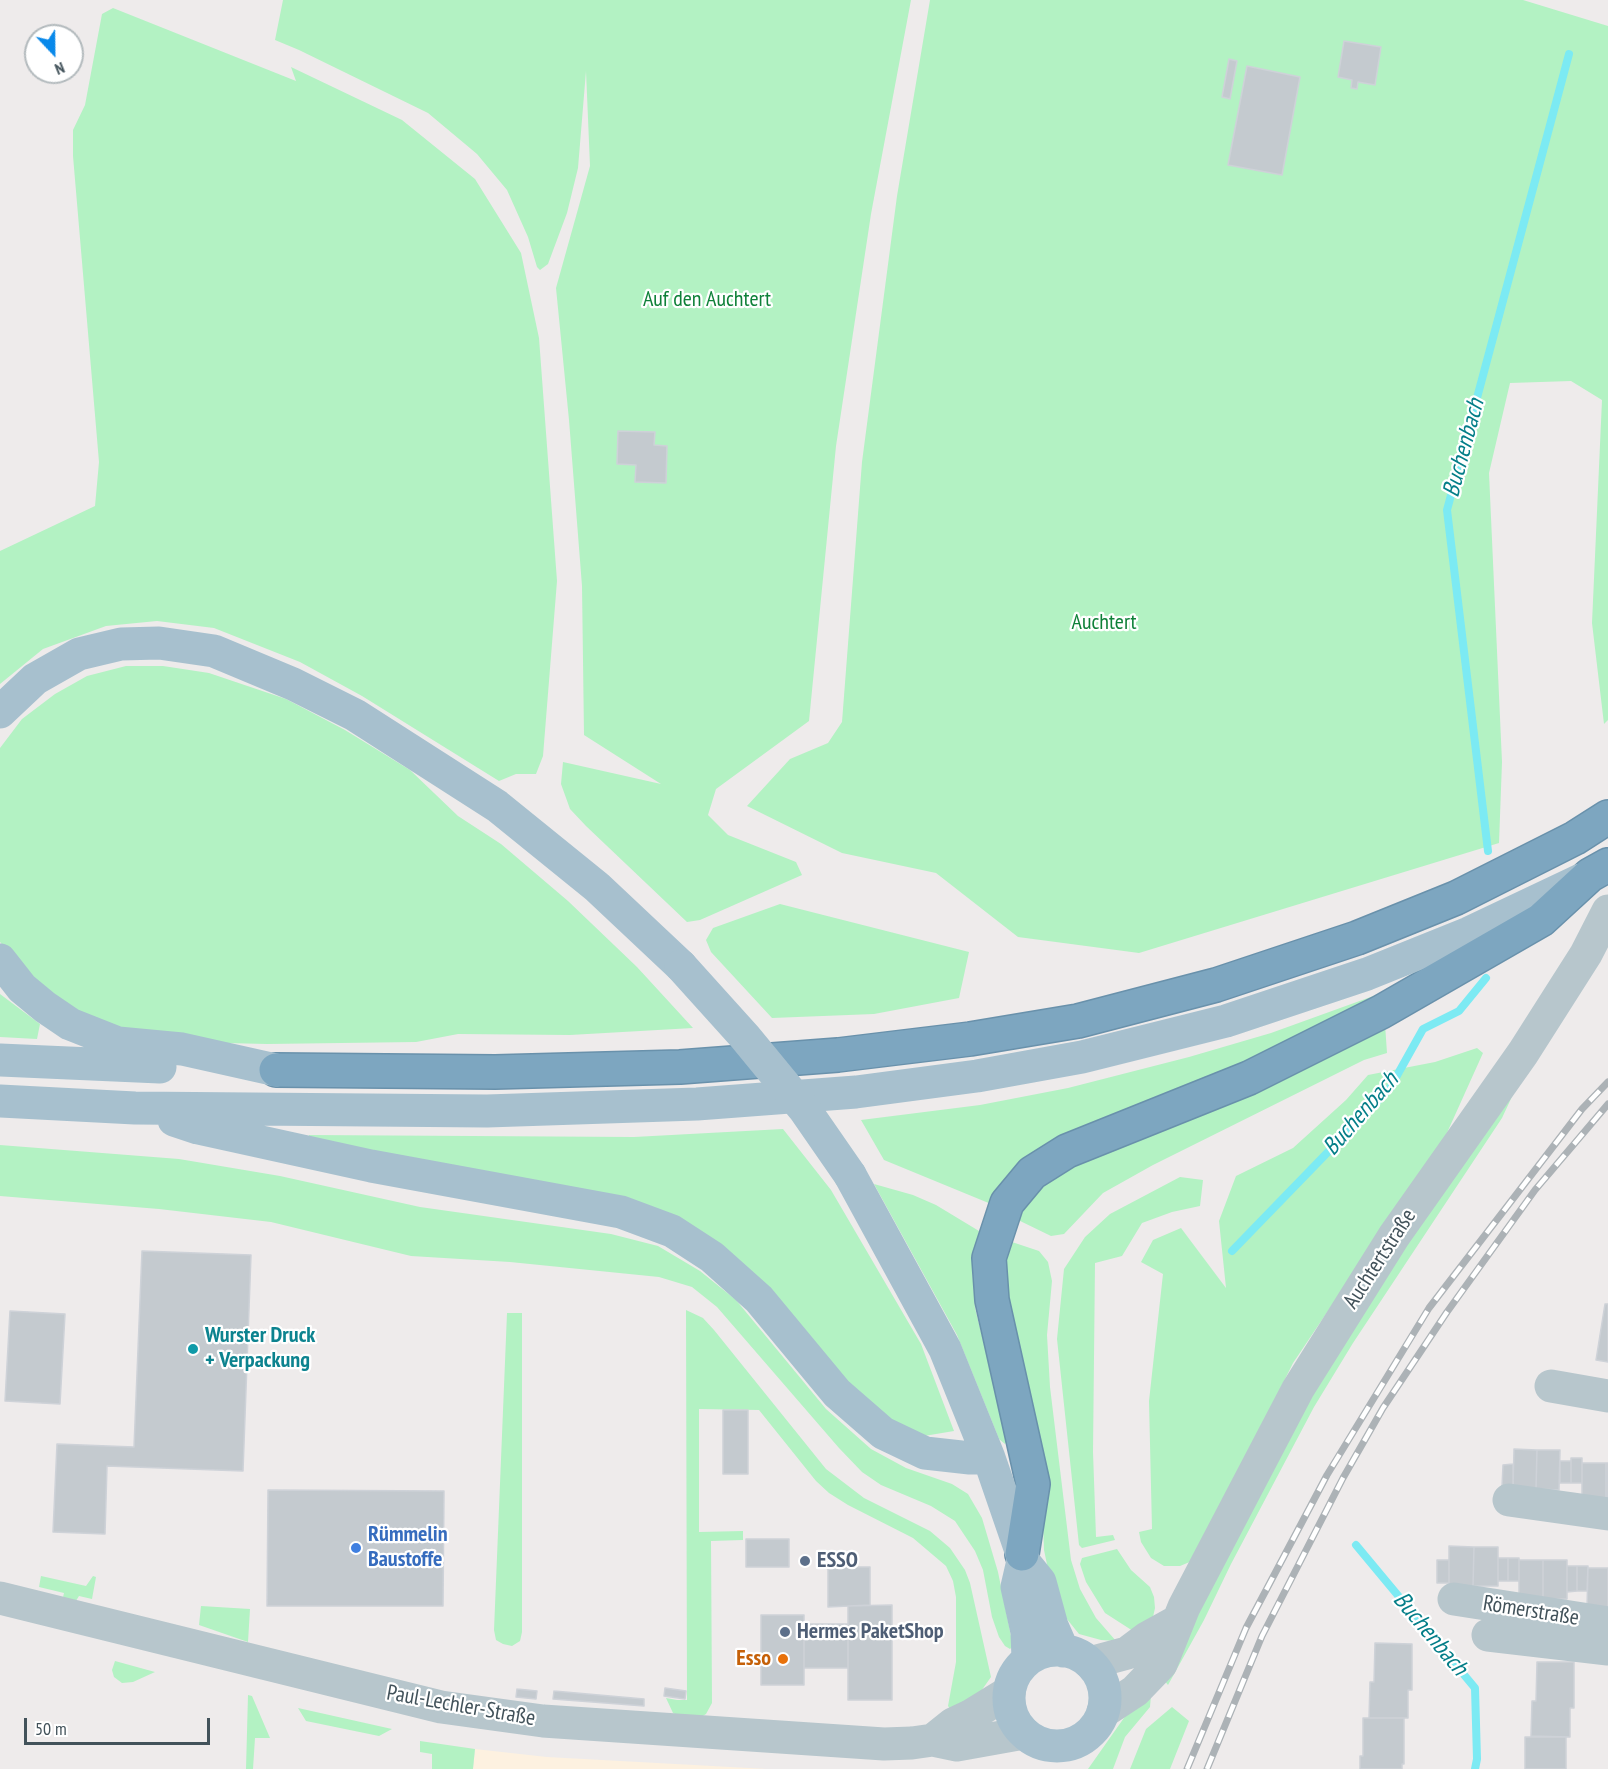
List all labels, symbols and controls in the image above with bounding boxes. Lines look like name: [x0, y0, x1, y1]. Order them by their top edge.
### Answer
north arrow: [24, 24, 84, 84]
text: N: [52, 58, 68, 80]
park label: Auf den Auchtert: [643, 287, 771, 313]
water label: Buchenbach: [1437, 396, 1491, 500]
park label: Auchtert: [1071, 610, 1137, 636]
water label: Buchenbach: [1317, 1067, 1405, 1161]
street label: Auchtertstraße: [1338, 1204, 1422, 1314]
place label: Wurster Druck + Verpackung: [205, 1323, 315, 1374]
marker: Wurster Druck + Verpackung: [186, 1342, 200, 1356]
place label: Rümmelin Baustoffe: [368, 1522, 448, 1574]
marker: Rümmelin Baustoffe: [349, 1541, 363, 1555]
place label: ESSO: [817, 1548, 858, 1574]
marker: ESSO: [798, 1554, 812, 1568]
water label: Buchenbach: [1387, 1586, 1473, 1682]
street label: Römerstraße: [1481, 1590, 1581, 1632]
place label: Hermes PaketShop: [797, 1619, 944, 1645]
marker: Hermes PaketShop: [778, 1625, 792, 1639]
place label: Esso: [736, 1646, 771, 1672]
marker: Esso: [776, 1652, 790, 1666]
street label: Paul-Lechler-Straße: [385, 1680, 537, 1732]
scale bar: [27, 1706, 213, 1744]
text: 50 m: [35, 1717, 67, 1740]

